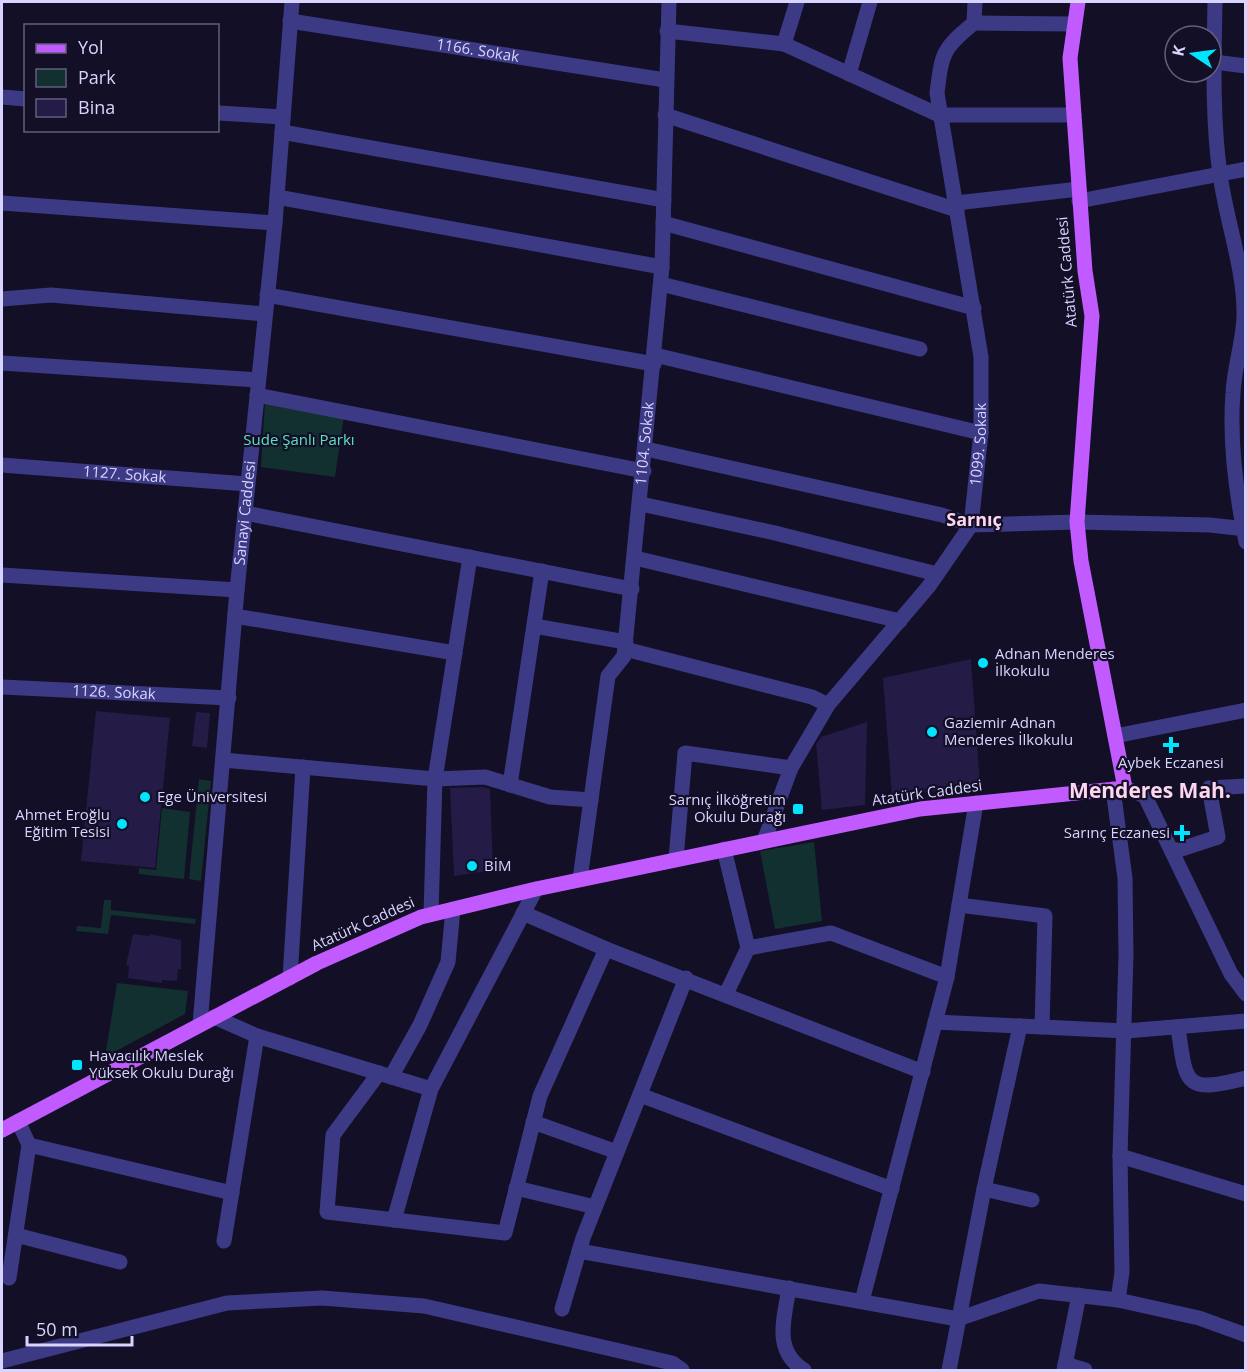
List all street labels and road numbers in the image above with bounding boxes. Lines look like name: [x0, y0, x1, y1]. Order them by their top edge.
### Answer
street label: 1166. Sokak: [435, 33, 521, 66]
street label: Atatürk Caddesi: [1051, 216, 1081, 328]
street label: 1104. Sokak: [630, 401, 658, 486]
street label: 1099. Sokak: [964, 403, 990, 487]
street label: 1127. Sokak: [82, 460, 167, 487]
street label: Sanayi Caddesi: [229, 460, 259, 566]
street label: 1126. Sokak: [72, 679, 156, 703]
street label: Atatürk Caddesi: [870, 774, 983, 810]
street label: Atatürk Caddesi: [308, 891, 417, 955]

